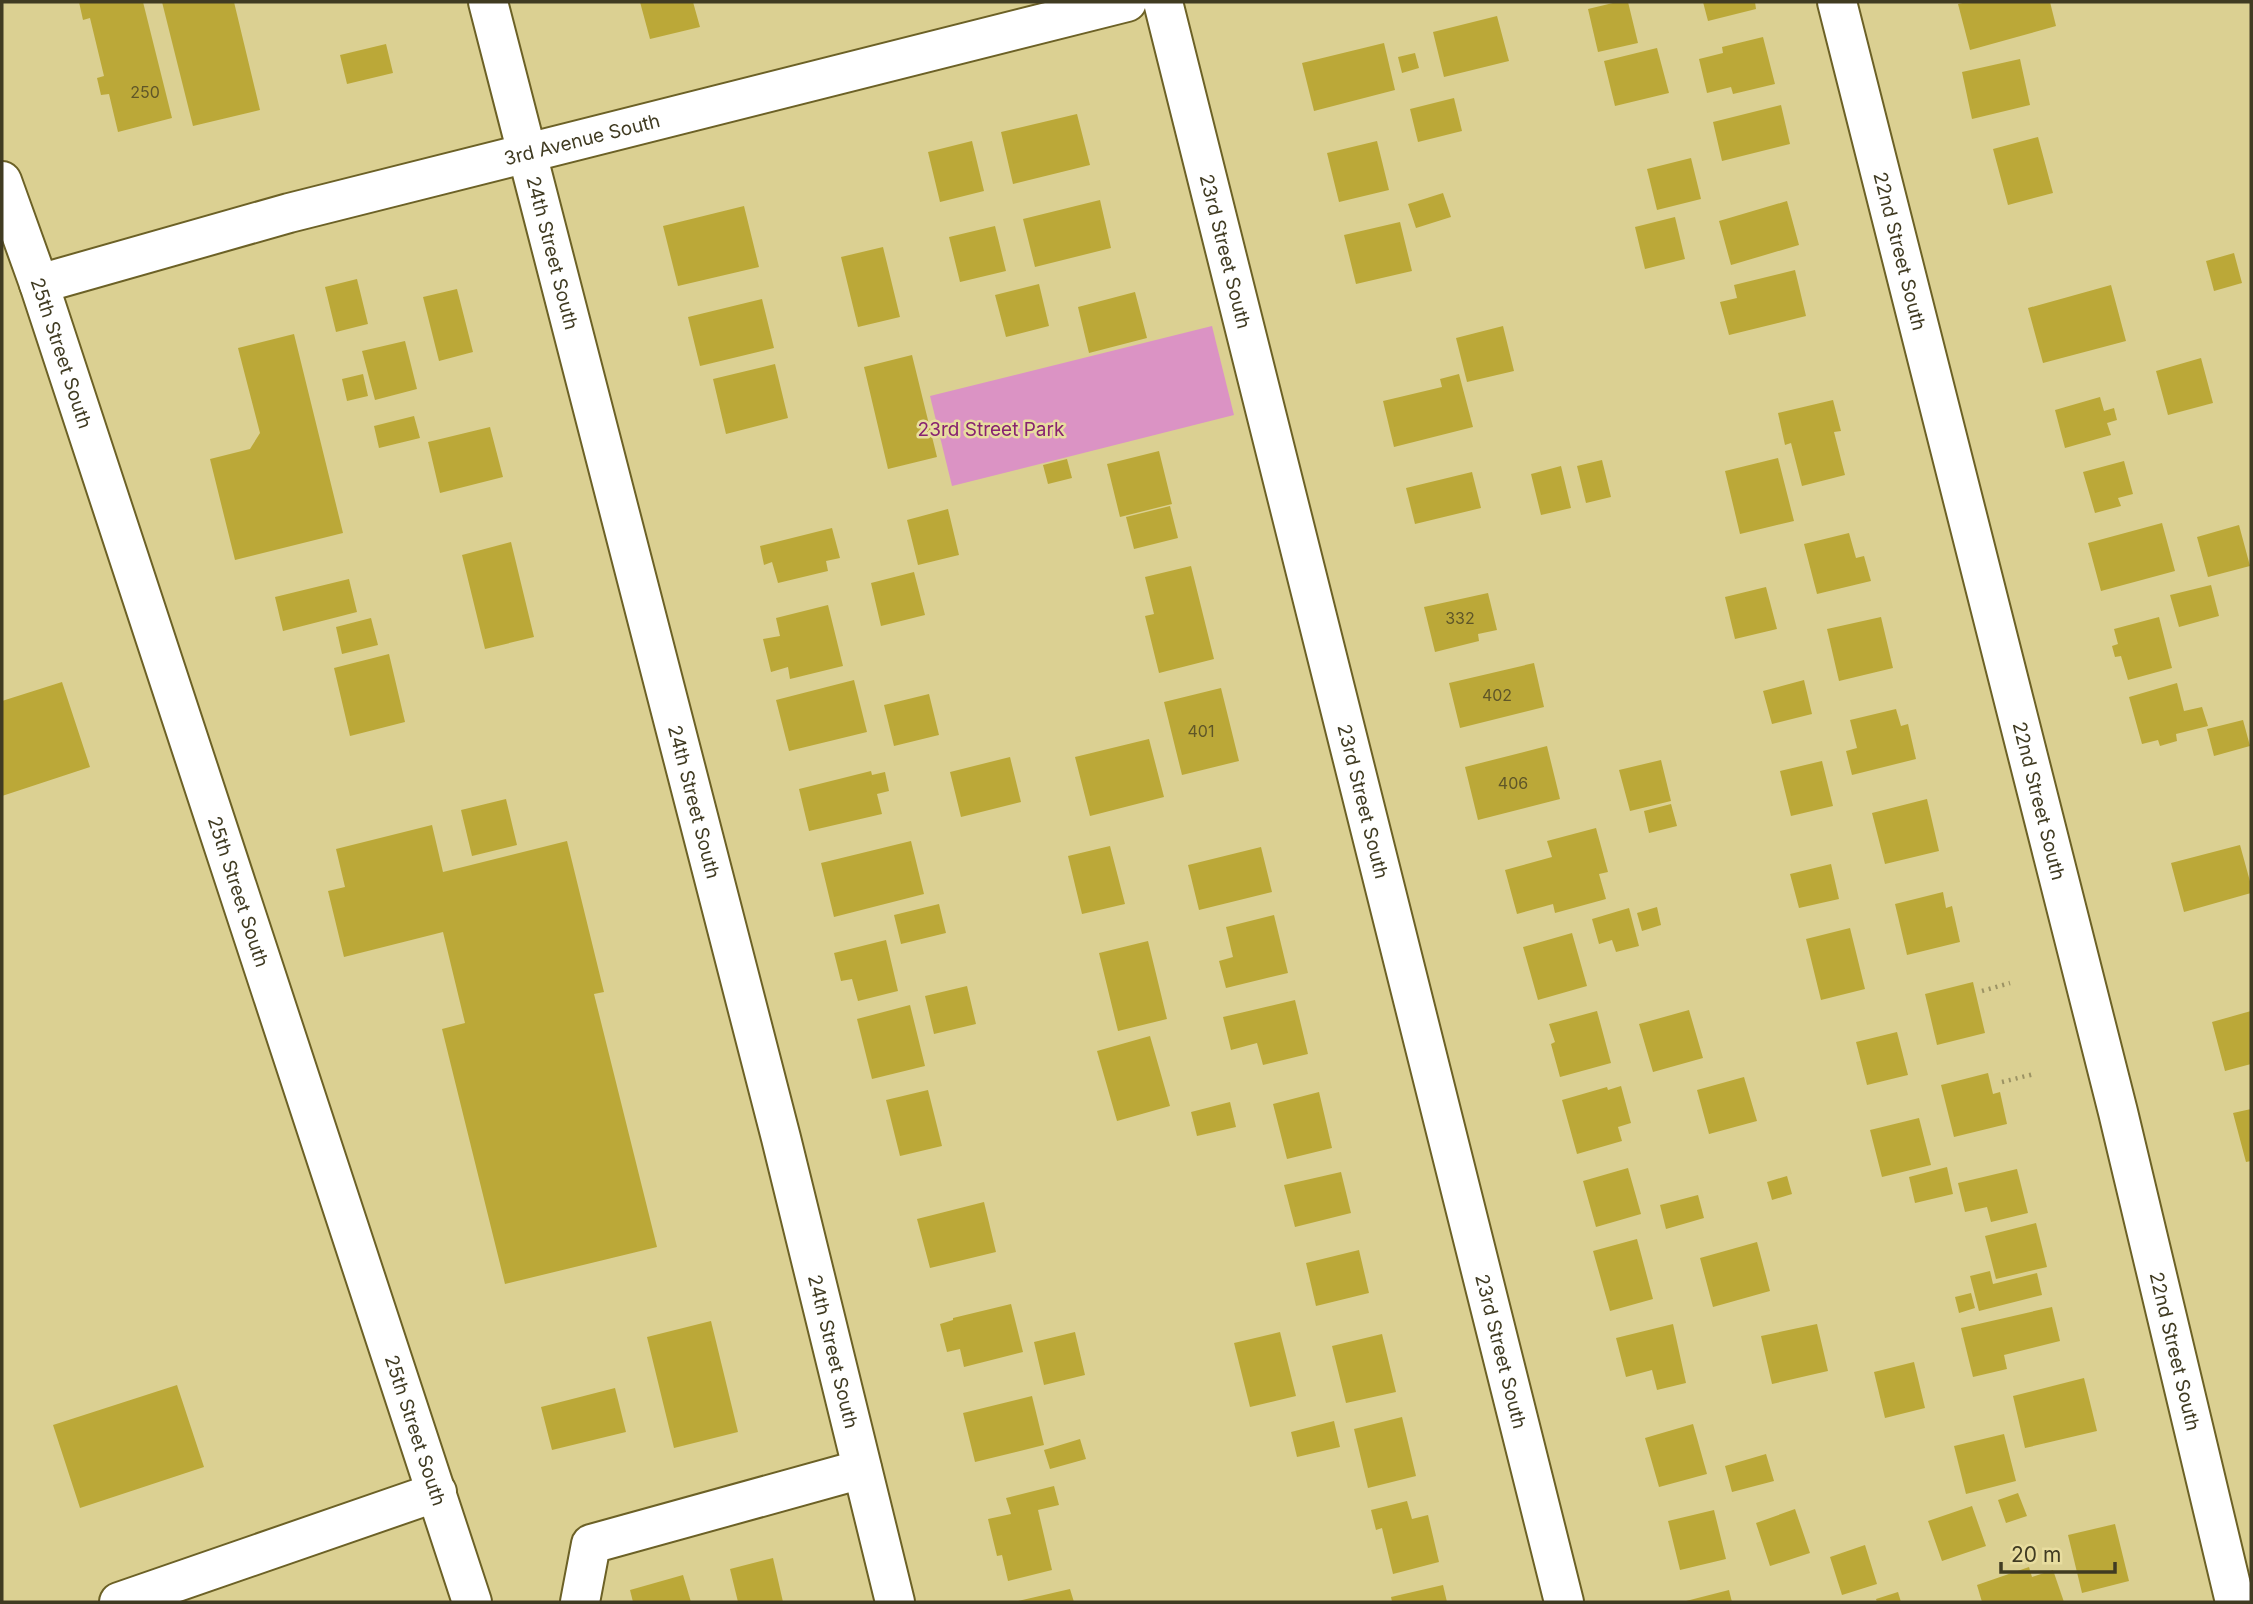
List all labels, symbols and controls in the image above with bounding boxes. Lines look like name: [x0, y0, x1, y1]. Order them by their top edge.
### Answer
house number: 250: [130, 82, 160, 102]
street label: 3rd Avenue South: [502, 109, 662, 170]
street label: 22nd Street South: [1869, 169, 1931, 333]
street label: 23rd Street South: [1195, 172, 1256, 331]
street label: 24th Street South: [522, 174, 584, 332]
street label: 25th Street South: [26, 274, 97, 431]
park label: 23rd Street Park: [918, 418, 1065, 441]
house number: 332: [1445, 608, 1475, 628]
house number: 402: [1482, 685, 1512, 705]
street label: 22nd Street South: [2008, 719, 2070, 882]
house number: 401: [1188, 721, 1214, 741]
street label: 23rd Street South: [1333, 722, 1394, 881]
street label: 24th Street South: [663, 723, 725, 881]
house number: 406: [1498, 773, 1528, 793]
street label: 25th Street South: [203, 813, 274, 970]
street label: 22nd Street South: [2145, 1269, 2205, 1433]
street label: 24th Street South: [803, 1272, 863, 1431]
street label: 23rd Street South: [1471, 1272, 1532, 1431]
street label: 25th Street South: [380, 1352, 451, 1509]
scale bar: [2001, 1530, 2115, 1574]
text: 20 m: [2011, 1542, 2061, 1567]

